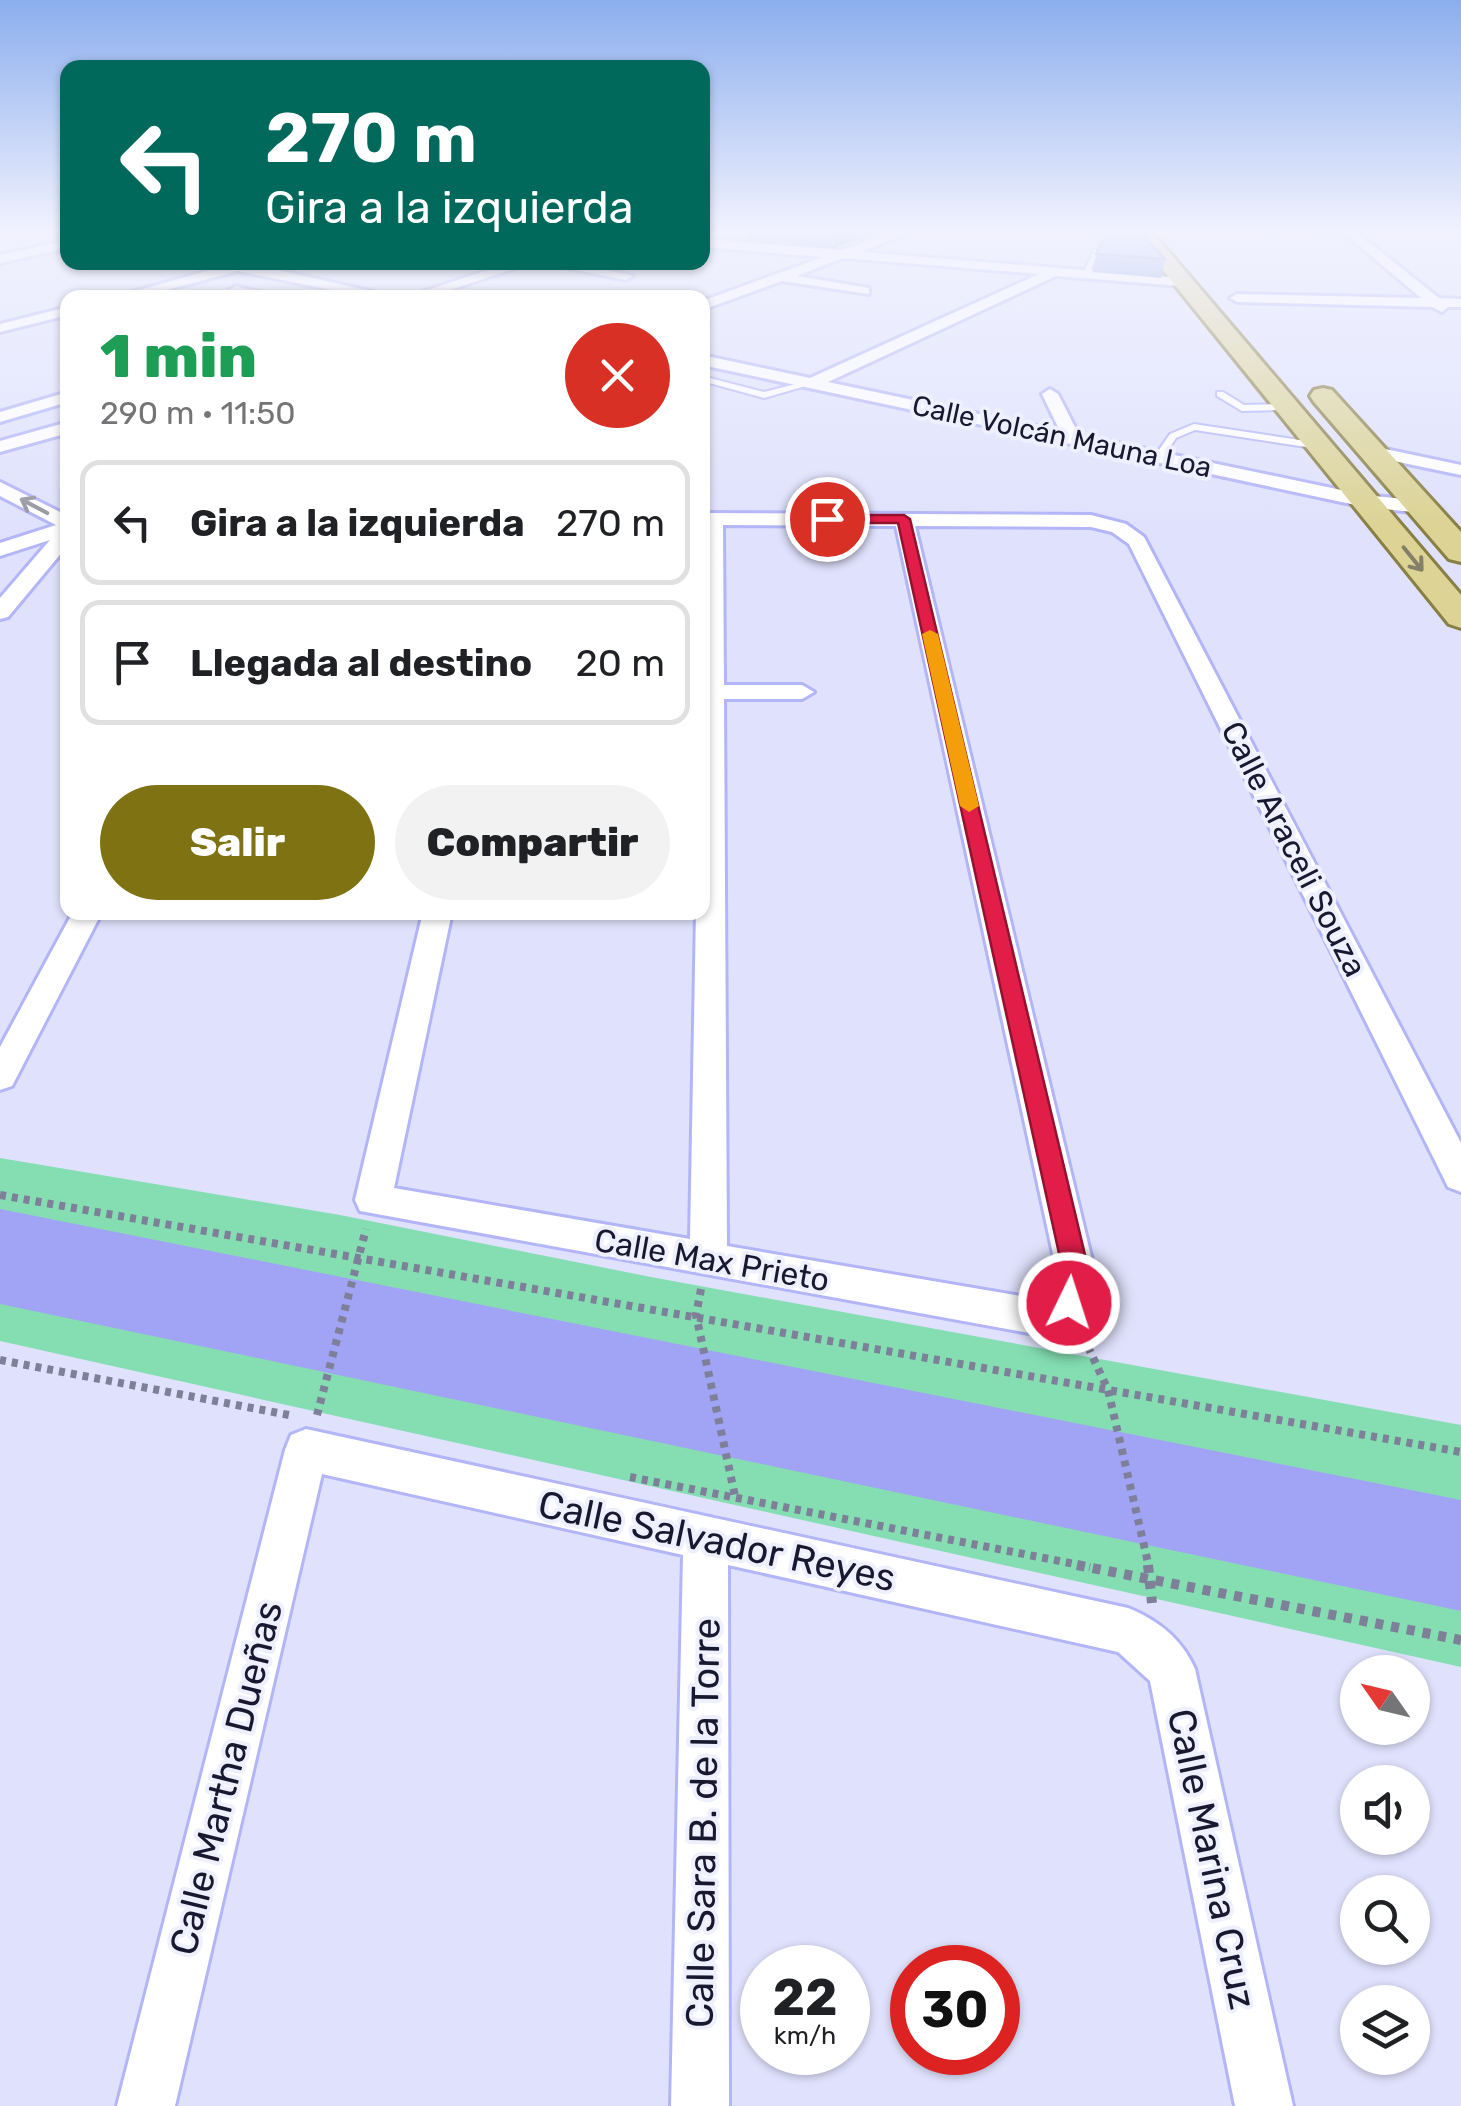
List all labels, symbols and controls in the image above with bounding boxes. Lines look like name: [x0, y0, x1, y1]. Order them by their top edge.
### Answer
text: 270 m: [265, 97, 477, 180]
icon: left: [100, 100, 230, 230]
text: Gira a la izquierda: [265, 181, 634, 234]
text: 1 min: [100, 321, 257, 392]
button: close: [565, 323, 670, 428]
street label: Calle Volcán Mauna Loa: [909, 389, 1214, 484]
text: 290 m · 11:50: [100, 394, 296, 432]
pin: [785, 477, 870, 562]
icon: arrive: [800, 492, 855, 547]
icon: left: [105, 495, 160, 550]
one-way arrow: [19, 496, 49, 515]
text: Gira a la izquierda: [190, 500, 525, 546]
text: 270 m: [556, 500, 665, 546]
one-way arrow: [1402, 545, 1424, 571]
icon: arrive: [105, 635, 160, 690]
text: Llegada al destino: [190, 640, 532, 686]
text: 20 m: [575, 640, 665, 686]
street label: Calle Araceli Souza: [1213, 715, 1375, 983]
button: Salir: [100, 785, 375, 900]
button: Compartir: [395, 785, 670, 900]
street label: Calle Max Prieto: [592, 1221, 832, 1299]
position arrow: [1017, 1251, 1121, 1355]
street label: Calle Salvador Reyes: [534, 1481, 900, 1601]
street label: Calle Martha Dueñas: [160, 1596, 292, 1960]
street label: Calle Sara B. de la Torre: [676, 1618, 730, 2028]
north arrow: [1340, 1655, 1430, 1745]
map controls: [1340, 1655, 1430, 2075]
street label: Calle Marina Cruz: [1158, 1705, 1266, 2013]
button: sound: [1340, 1765, 1430, 1855]
button: search: [1340, 1875, 1430, 1965]
speed limit sign: 30: [890, 1945, 1020, 2075]
text: 22: [773, 1968, 838, 2028]
button: layers: [1340, 1985, 1430, 2075]
text: km/h: [774, 2021, 836, 2050]

